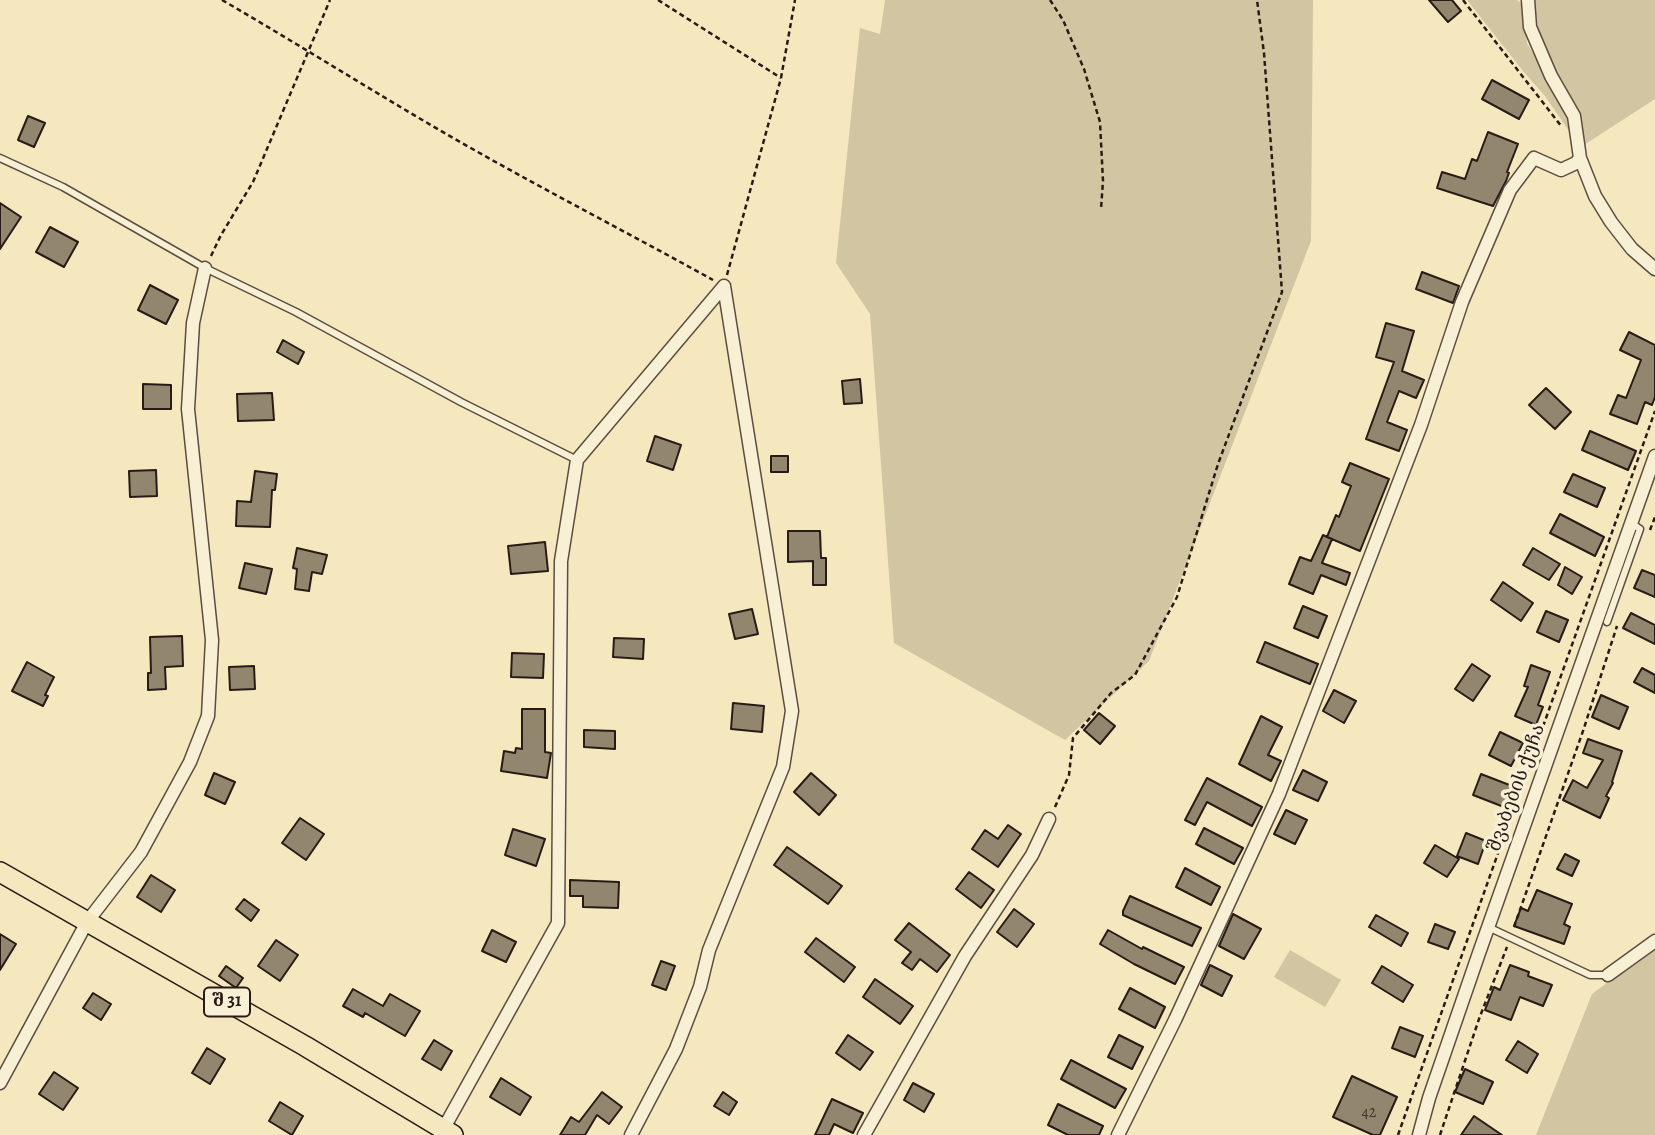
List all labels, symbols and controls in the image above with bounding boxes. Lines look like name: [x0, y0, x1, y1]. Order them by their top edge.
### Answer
street label: შვაბების ქუჩა: [1483, 721, 1551, 855]
road number: შ 31: [204, 987, 250, 1016]
house number: 42: [1362, 1103, 1376, 1123]

